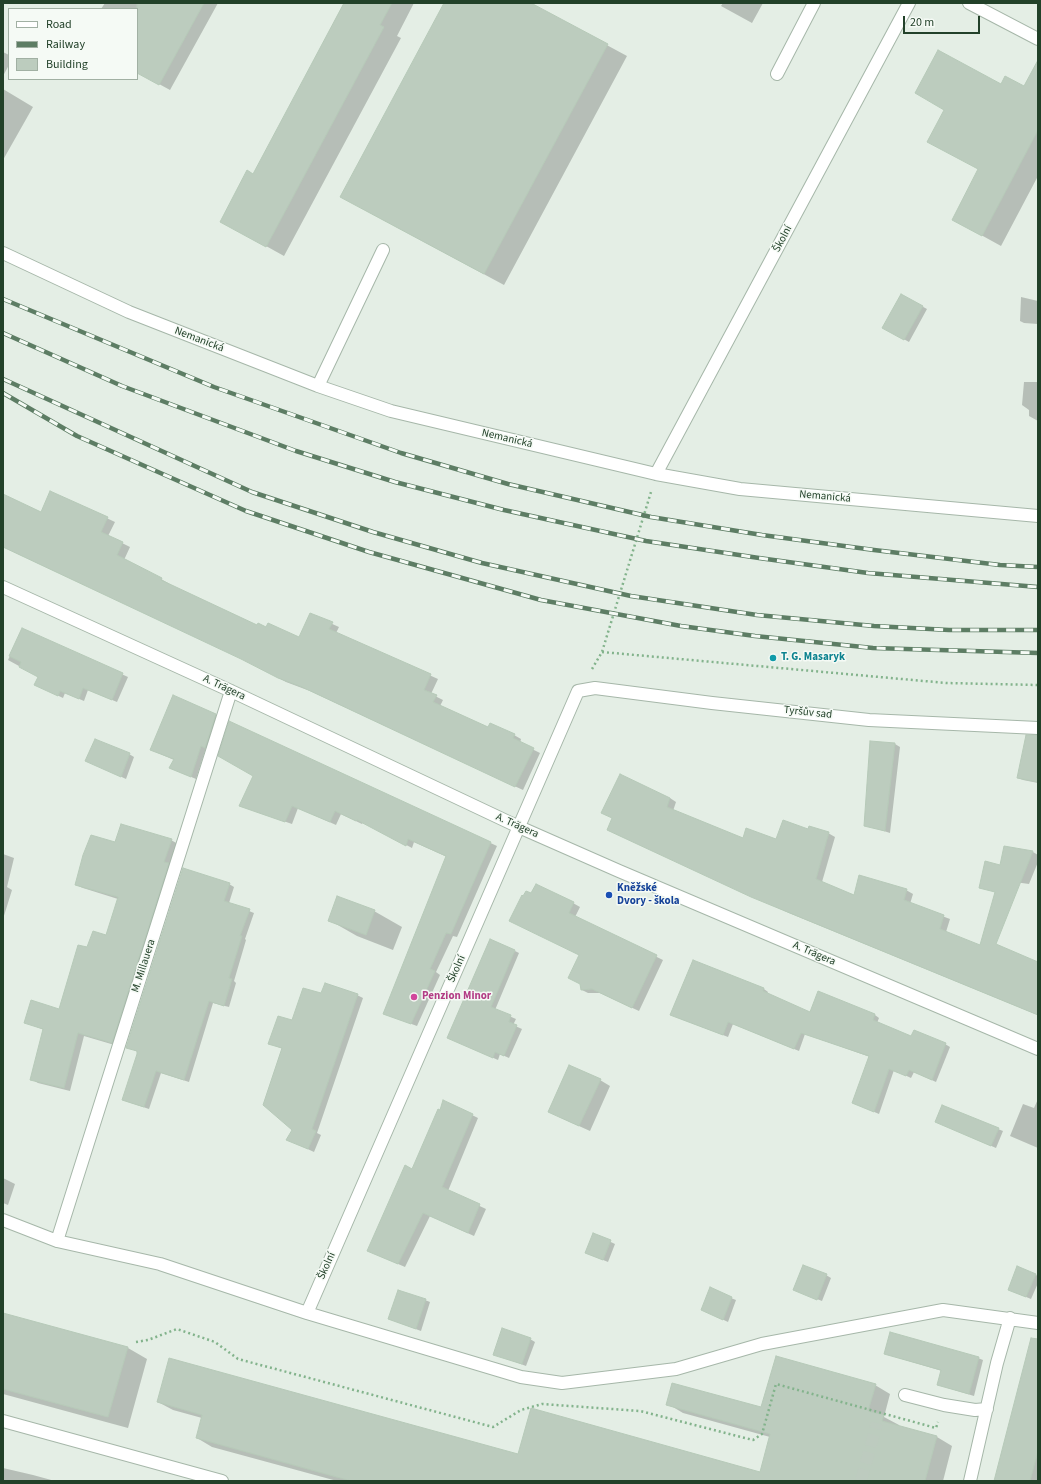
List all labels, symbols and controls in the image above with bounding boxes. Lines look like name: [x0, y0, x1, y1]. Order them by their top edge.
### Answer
legend: [8, 8, 138, 80]
scale bar: [905, 8, 982, 34]
text: 20 m: [910, 14, 934, 31]
text: Road: [46, 16, 72, 33]
text: Railway: [46, 36, 85, 53]
text: Building: [46, 56, 88, 73]
street label: Školní: [770, 223, 796, 255]
street label: Nemanická: [172, 325, 226, 355]
street label: Nemanická: [480, 427, 534, 451]
street label: Nemanická: [799, 488, 851, 506]
place label: T. G. Masaryk: [781, 651, 845, 665]
marker: T. G. Masaryk: [768, 653, 778, 663]
street label: A. Trägera: [201, 672, 247, 704]
street label: Tyršův sad: [783, 704, 833, 722]
street label: A. Trägera: [494, 811, 540, 841]
place label: Kněžské Dvory - škola: [617, 882, 680, 908]
marker: Kněžské Dvory - škola: [604, 890, 614, 900]
street label: M. Millauera: [129, 938, 159, 994]
street label: A. Trägera: [791, 939, 837, 969]
street label: Školní: [445, 953, 469, 985]
place label: Penzion Minor: [422, 990, 491, 1004]
marker: Penzion Minor: [409, 992, 419, 1002]
street label: Školní: [315, 1250, 339, 1282]

